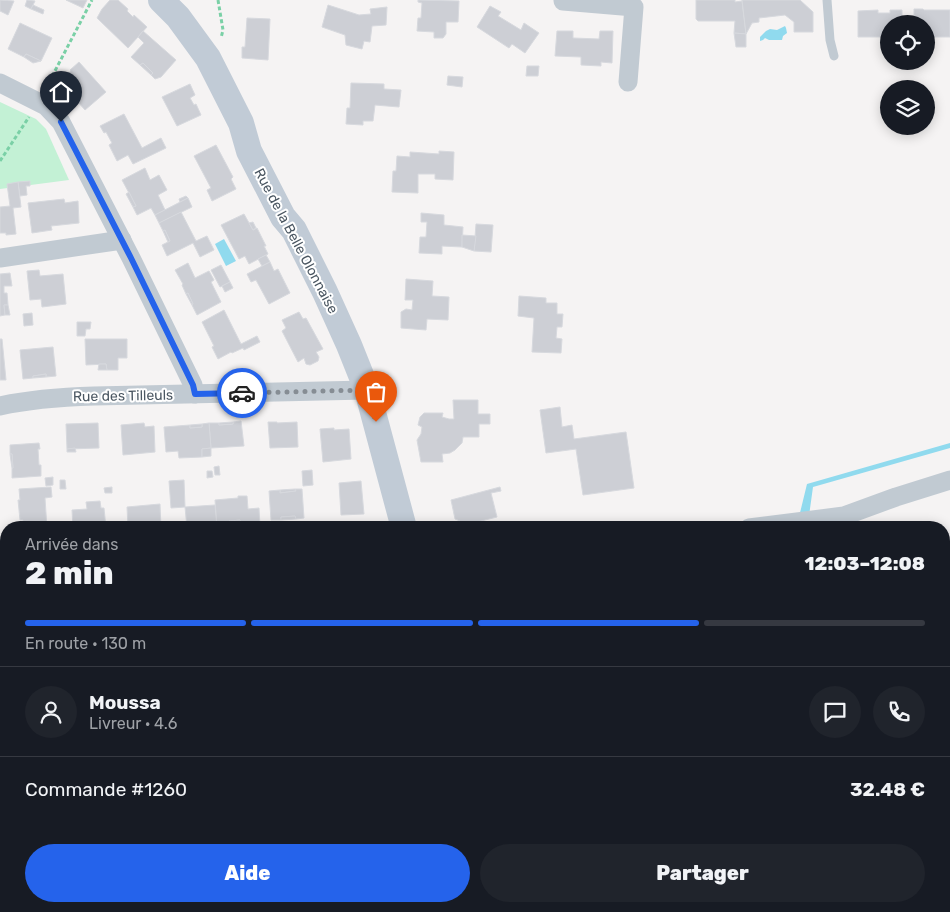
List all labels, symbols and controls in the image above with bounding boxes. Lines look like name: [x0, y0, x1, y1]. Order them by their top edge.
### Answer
map controls: [880, 15, 935, 135]
button: locate: [880, 15, 935, 70]
pin: [40, 71, 82, 122]
icon: home: [47, 78, 75, 106]
button: layers: [880, 80, 935, 135]
street label: Rue de la Belle Olonnaise: [250, 165, 342, 317]
courier: [217, 368, 267, 418]
pin: [355, 371, 397, 422]
icon: bag: [362, 378, 390, 406]
icon: car: [228, 379, 256, 407]
street label: Rue des Tilleuls: [73, 387, 173, 405]
text: Arrivée dans: [25, 535, 118, 554]
text: 12:03–12:08: [805, 552, 925, 575]
text: 2 min: [25, 554, 114, 592]
text: En route · 130 m: [25, 634, 146, 653]
button: person: [25, 686, 77, 738]
button: chat: [809, 686, 861, 738]
button: phone: [873, 686, 925, 738]
text: Moussa: [89, 691, 161, 714]
text: Livreur · 4.6: [89, 714, 177, 733]
text: Commande #1260: [25, 778, 187, 801]
text: 32.48 €: [850, 778, 925, 801]
button: Aide: [25, 844, 470, 902]
button: Partager: [480, 844, 925, 902]

